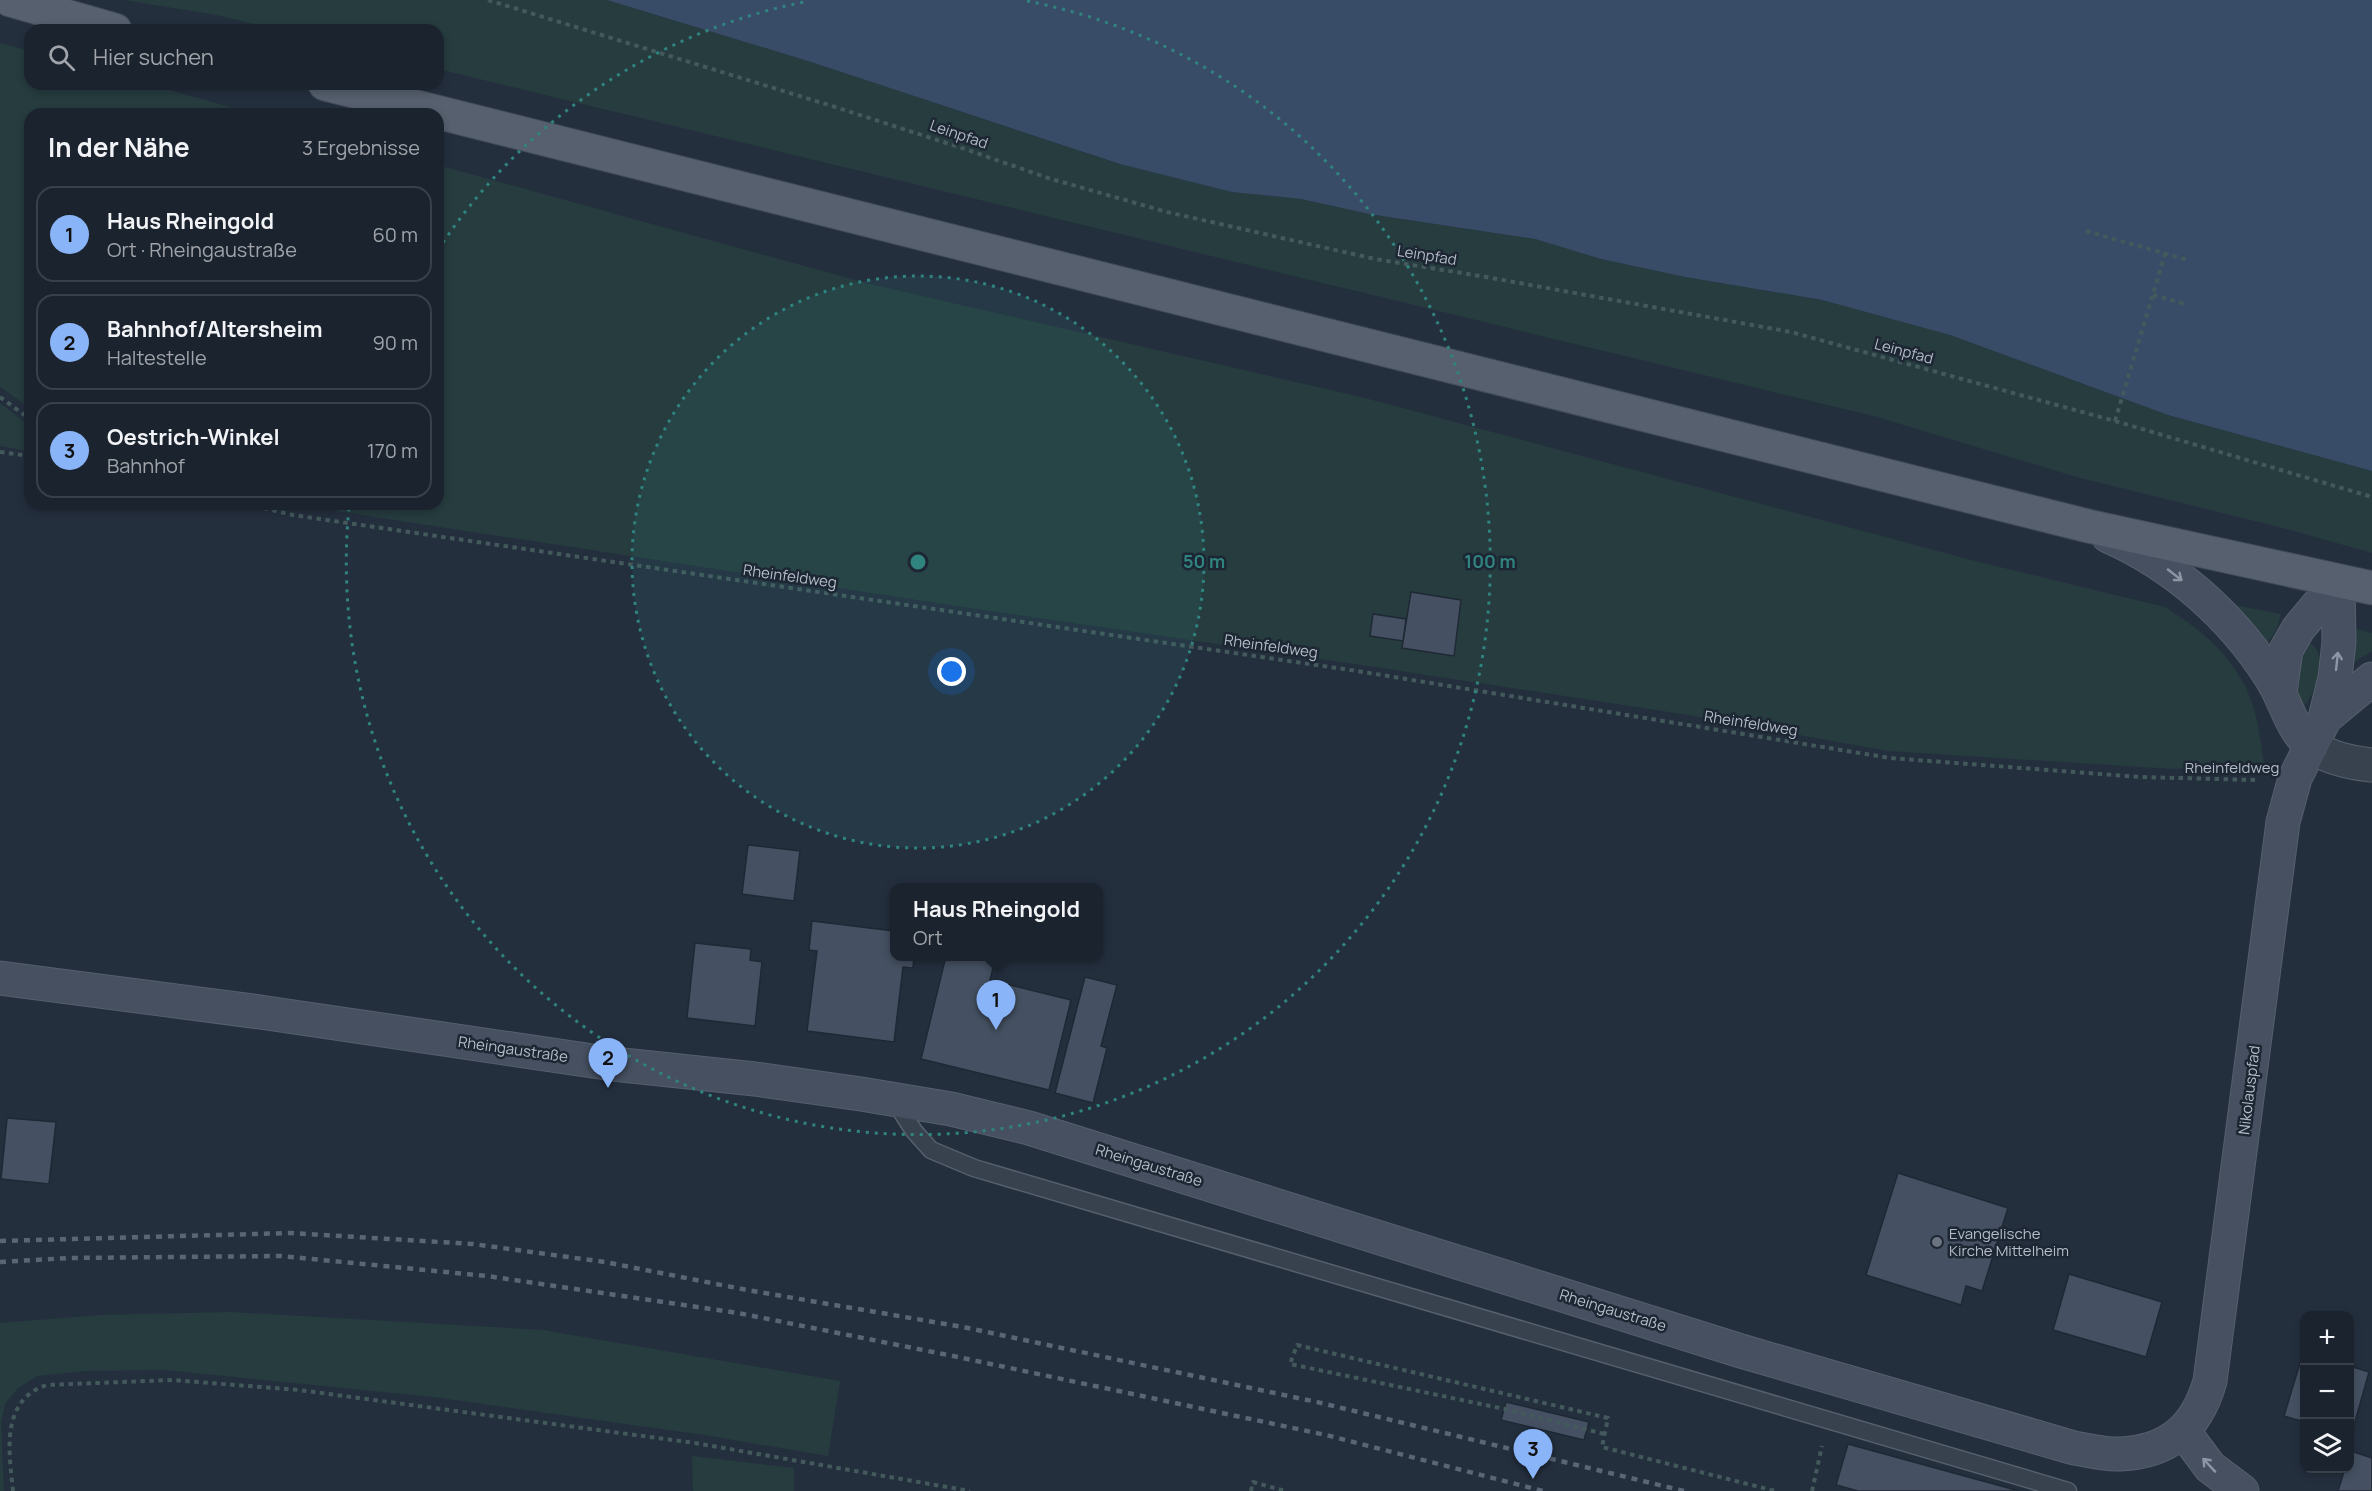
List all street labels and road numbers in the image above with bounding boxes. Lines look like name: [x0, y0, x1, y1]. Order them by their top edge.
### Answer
street label: Leinpfad: [927, 114, 991, 154]
street label: Leinpfad: [1396, 240, 1458, 270]
street label: Leinpfad: [1872, 333, 1936, 369]
street label: Rheinfeldweg: [742, 559, 838, 593]
street label: Rheinfeldweg: [1223, 629, 1319, 663]
street label: Rheinfeldweg: [1703, 705, 1799, 741]
street label: Rheinfeldweg: [2185, 757, 2279, 778]
street label: Rheingaustraße: [457, 1031, 570, 1067]
street label: Nikolauspfad: [2233, 1044, 2265, 1136]
street label: Rheingaustraße: [1093, 1139, 1205, 1191]
street label: Rheingaustraße: [1557, 1284, 1669, 1336]

